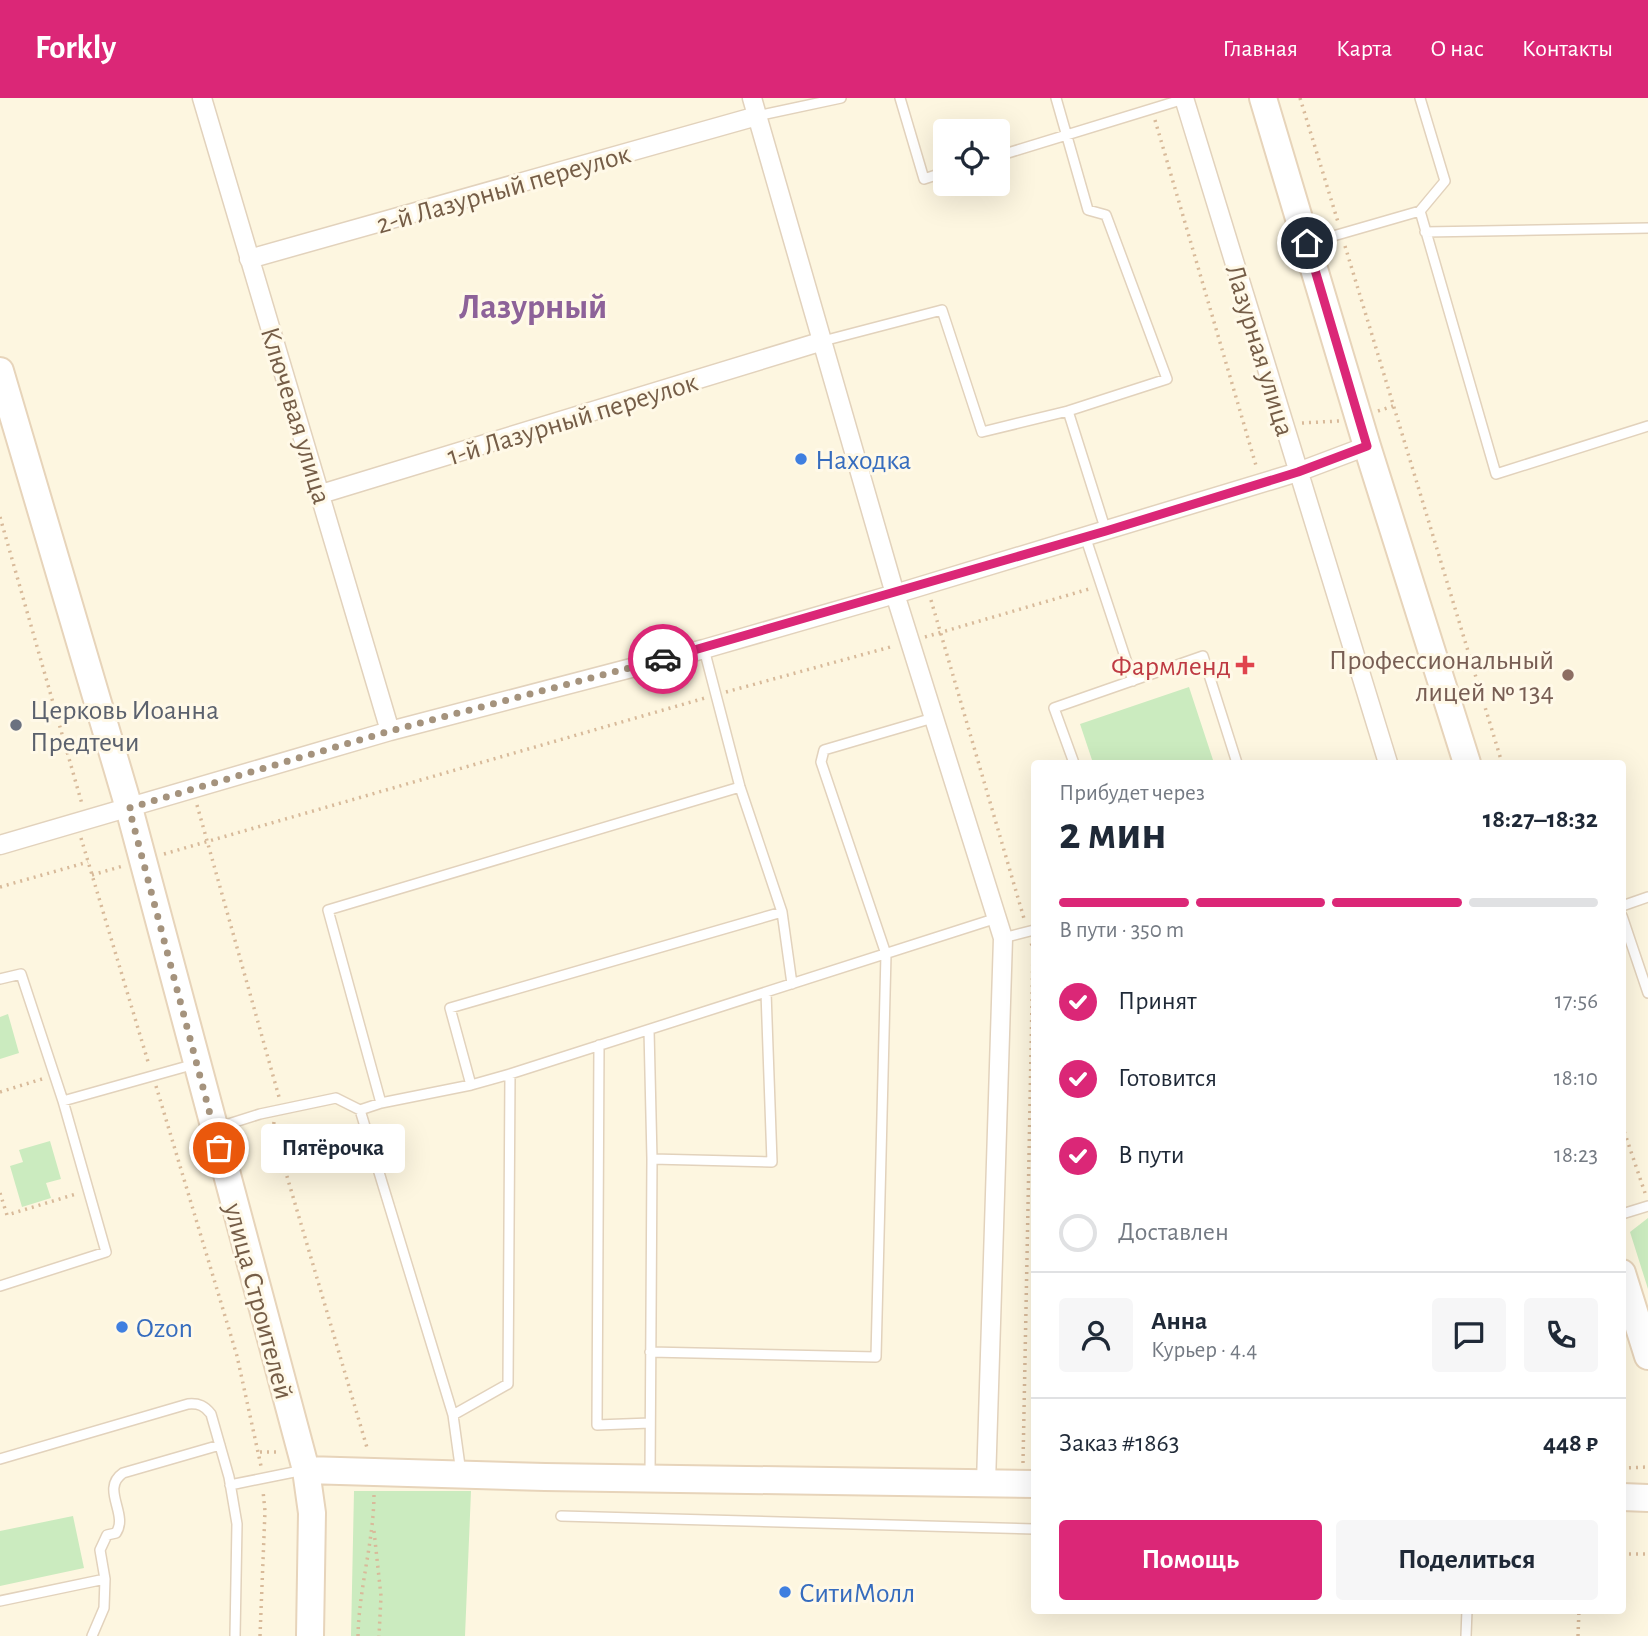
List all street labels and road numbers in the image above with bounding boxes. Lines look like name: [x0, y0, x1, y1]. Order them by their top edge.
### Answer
street label: 2-й Лазурный переулок: [373, 140, 634, 240]
street label: Лазурная улица: [1220, 261, 1299, 440]
street label: Ключевая улица: [255, 324, 335, 508]
street label: 1-й Лазурный переулок: [444, 368, 701, 471]
street label: улица Строителей: [218, 1199, 298, 1403]

